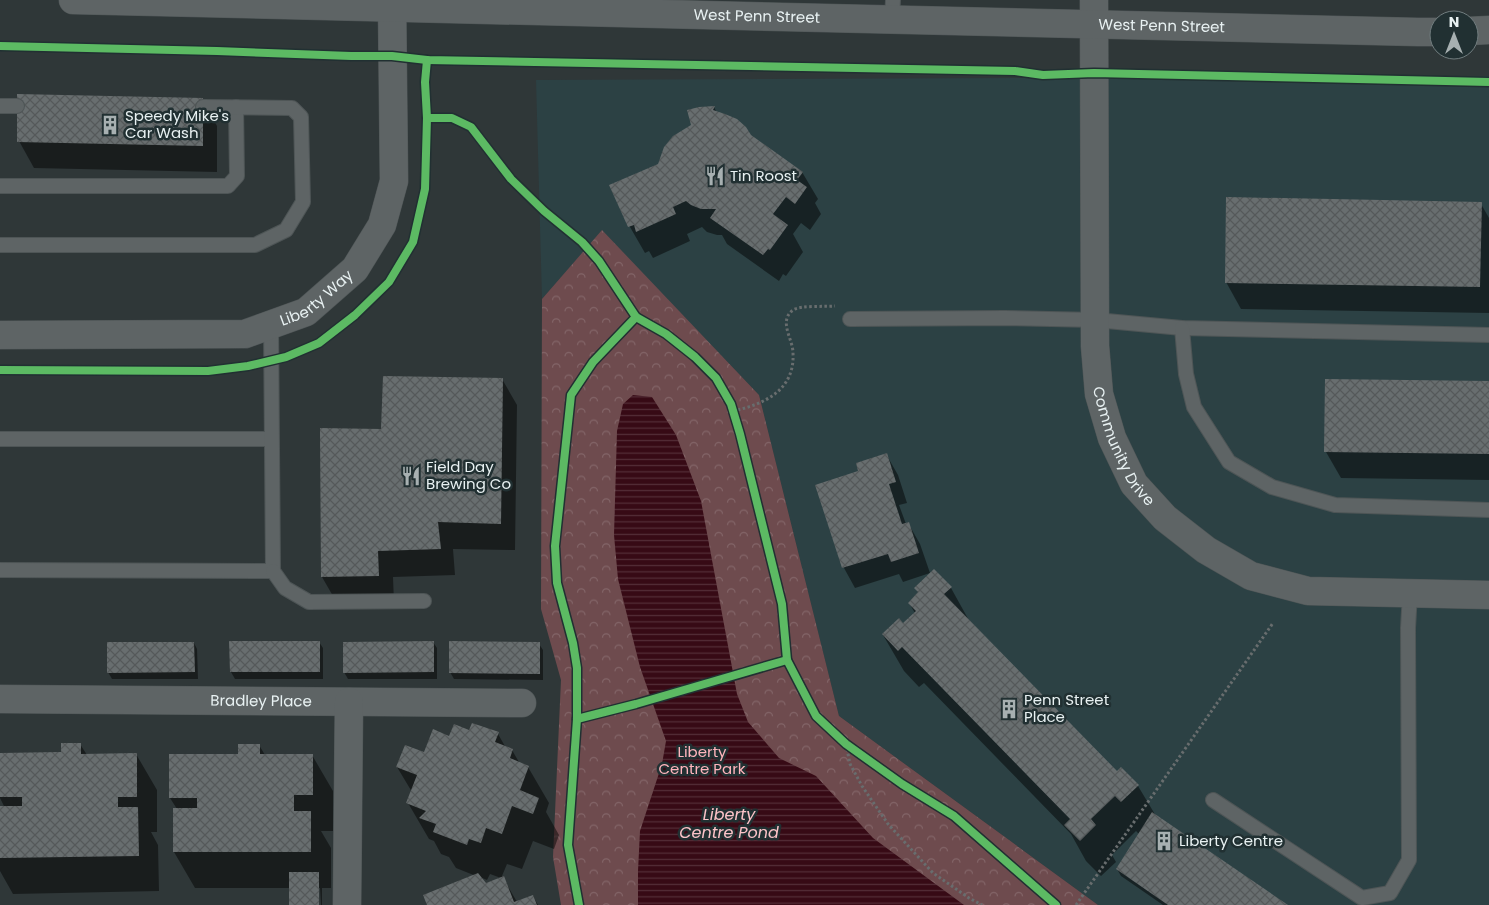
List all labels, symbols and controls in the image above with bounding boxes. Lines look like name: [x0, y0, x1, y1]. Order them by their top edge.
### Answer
street label: West Penn Street: [693, 4, 820, 28]
north arrow: [1429, 10, 1479, 60]
text: N: [1449, 12, 1459, 32]
street label: West Penn Street: [1098, 13, 1225, 37]
place label: Speedy Mike's Car Wash: [125, 105, 229, 143]
building icon: Speedy Mike's Car Wash: [99, 114, 121, 136]
restaurant icon: Tin Roost: [704, 165, 726, 187]
place label: Tin Roost: [730, 165, 797, 186]
street label: Liberty Way: [277, 264, 358, 331]
street label: Community Drive: [1088, 386, 1160, 510]
place label: Field Day Brewing Co: [426, 456, 511, 494]
restaurant icon: Field Day Brewing Co: [400, 465, 422, 487]
place label: Penn Street Place: [1024, 689, 1109, 727]
street label: Bradley Place: [210, 690, 312, 711]
building icon: Penn Street Place: [998, 698, 1020, 720]
park label: Liberty Centre Park: [659, 741, 746, 779]
water label: Liberty Centre Pond: [679, 803, 779, 844]
building icon: Liberty Centre: [1153, 830, 1175, 852]
place label: Liberty Centre: [1179, 830, 1283, 851]

